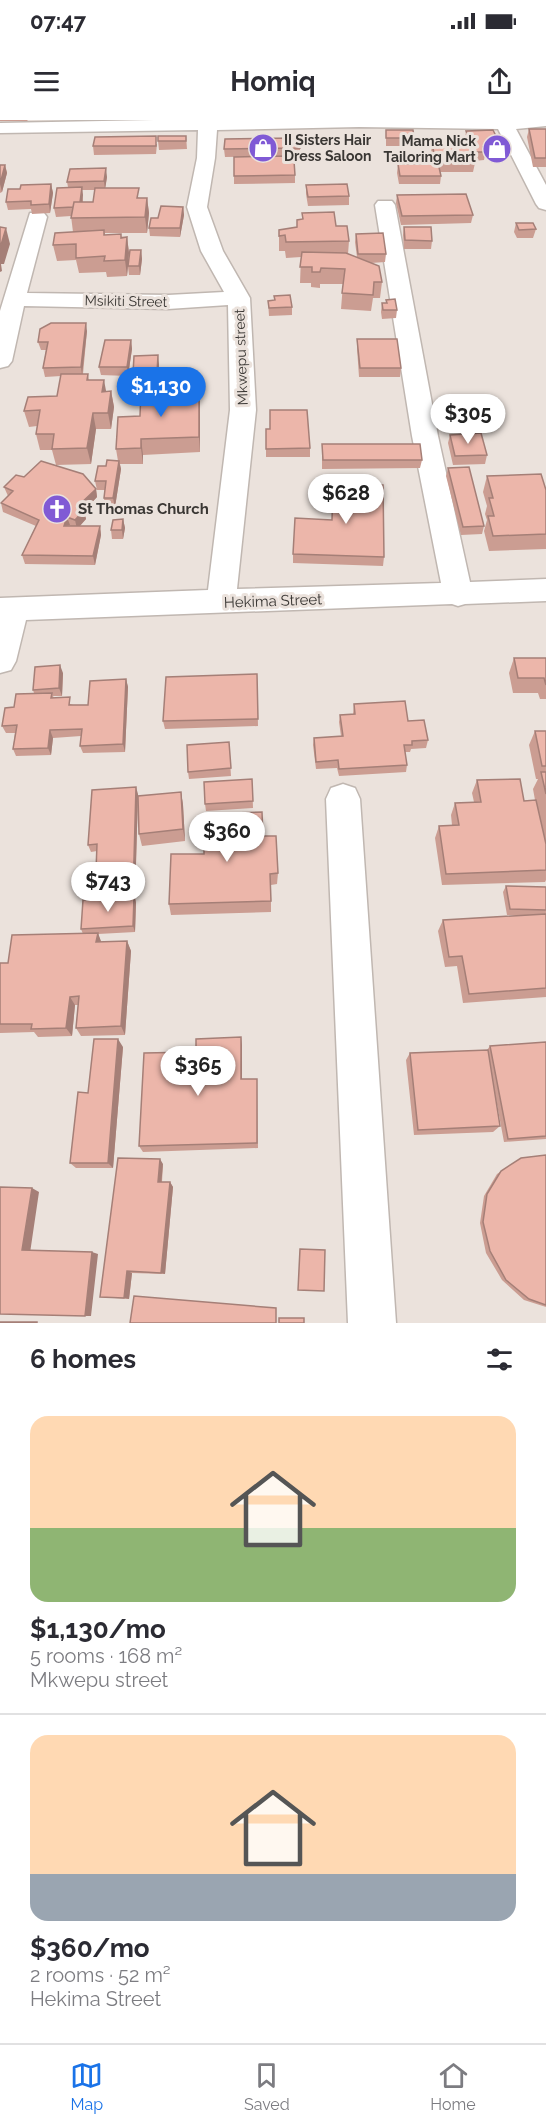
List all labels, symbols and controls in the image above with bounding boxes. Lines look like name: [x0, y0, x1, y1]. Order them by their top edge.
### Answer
text: 07:47: [30, 8, 86, 34]
icon: menu: [30, 65, 63, 98]
icon: share: [483, 65, 516, 98]
text: Homiq: [230, 66, 316, 97]
shop icon: II Sisters Hair Dress Saloon: [247, 132, 279, 164]
place label: II Sisters Hair Dress Saloon: [284, 132, 372, 164]
place label: Mama Nick Tailoring Mart: [383, 133, 477, 165]
shop icon: Mama Nick Tailoring Mart: [481, 133, 513, 165]
street label: Msikiti Street: [85, 292, 168, 310]
street label: Mkwepu street: [231, 308, 251, 406]
pin: $1,130: [112, 367, 210, 418]
text: $1,130: [131, 374, 191, 398]
pin: $305: [432, 394, 504, 445]
text: $305: [444, 401, 492, 425]
pin: $628: [310, 474, 382, 525]
text: $628: [322, 481, 370, 505]
church icon: St Thomas Church: [41, 493, 73, 525]
place label: St Thomas Church: [78, 500, 209, 518]
street label: Hekima Street: [224, 590, 322, 612]
pin: $360: [191, 812, 263, 863]
text: $360: [203, 819, 251, 843]
pin: $743: [72, 862, 144, 913]
text: $743: [85, 869, 131, 893]
pin: $365: [162, 1046, 234, 1097]
text: $365: [175, 1053, 221, 1077]
icon: filters: [483, 1343, 516, 1376]
text: 6 homes: [30, 1344, 136, 1374]
icon: home: [219, 1455, 327, 1563]
text: $1,130/mo: [30, 1614, 166, 1644]
text: 5 rooms · 168 m²: [30, 1644, 182, 1668]
text: Mkwepu street: [30, 1668, 168, 1692]
icon: home: [219, 1774, 327, 1882]
text: $360/mo: [30, 1933, 150, 1963]
text: 2 rooms · 52 m²: [30, 1963, 171, 1987]
text: Hekima Street: [30, 1987, 161, 2011]
tab: Map: [70, 2059, 103, 2114]
tab: Saved: [244, 2059, 290, 2114]
tab: Home: [430, 2059, 476, 2114]

